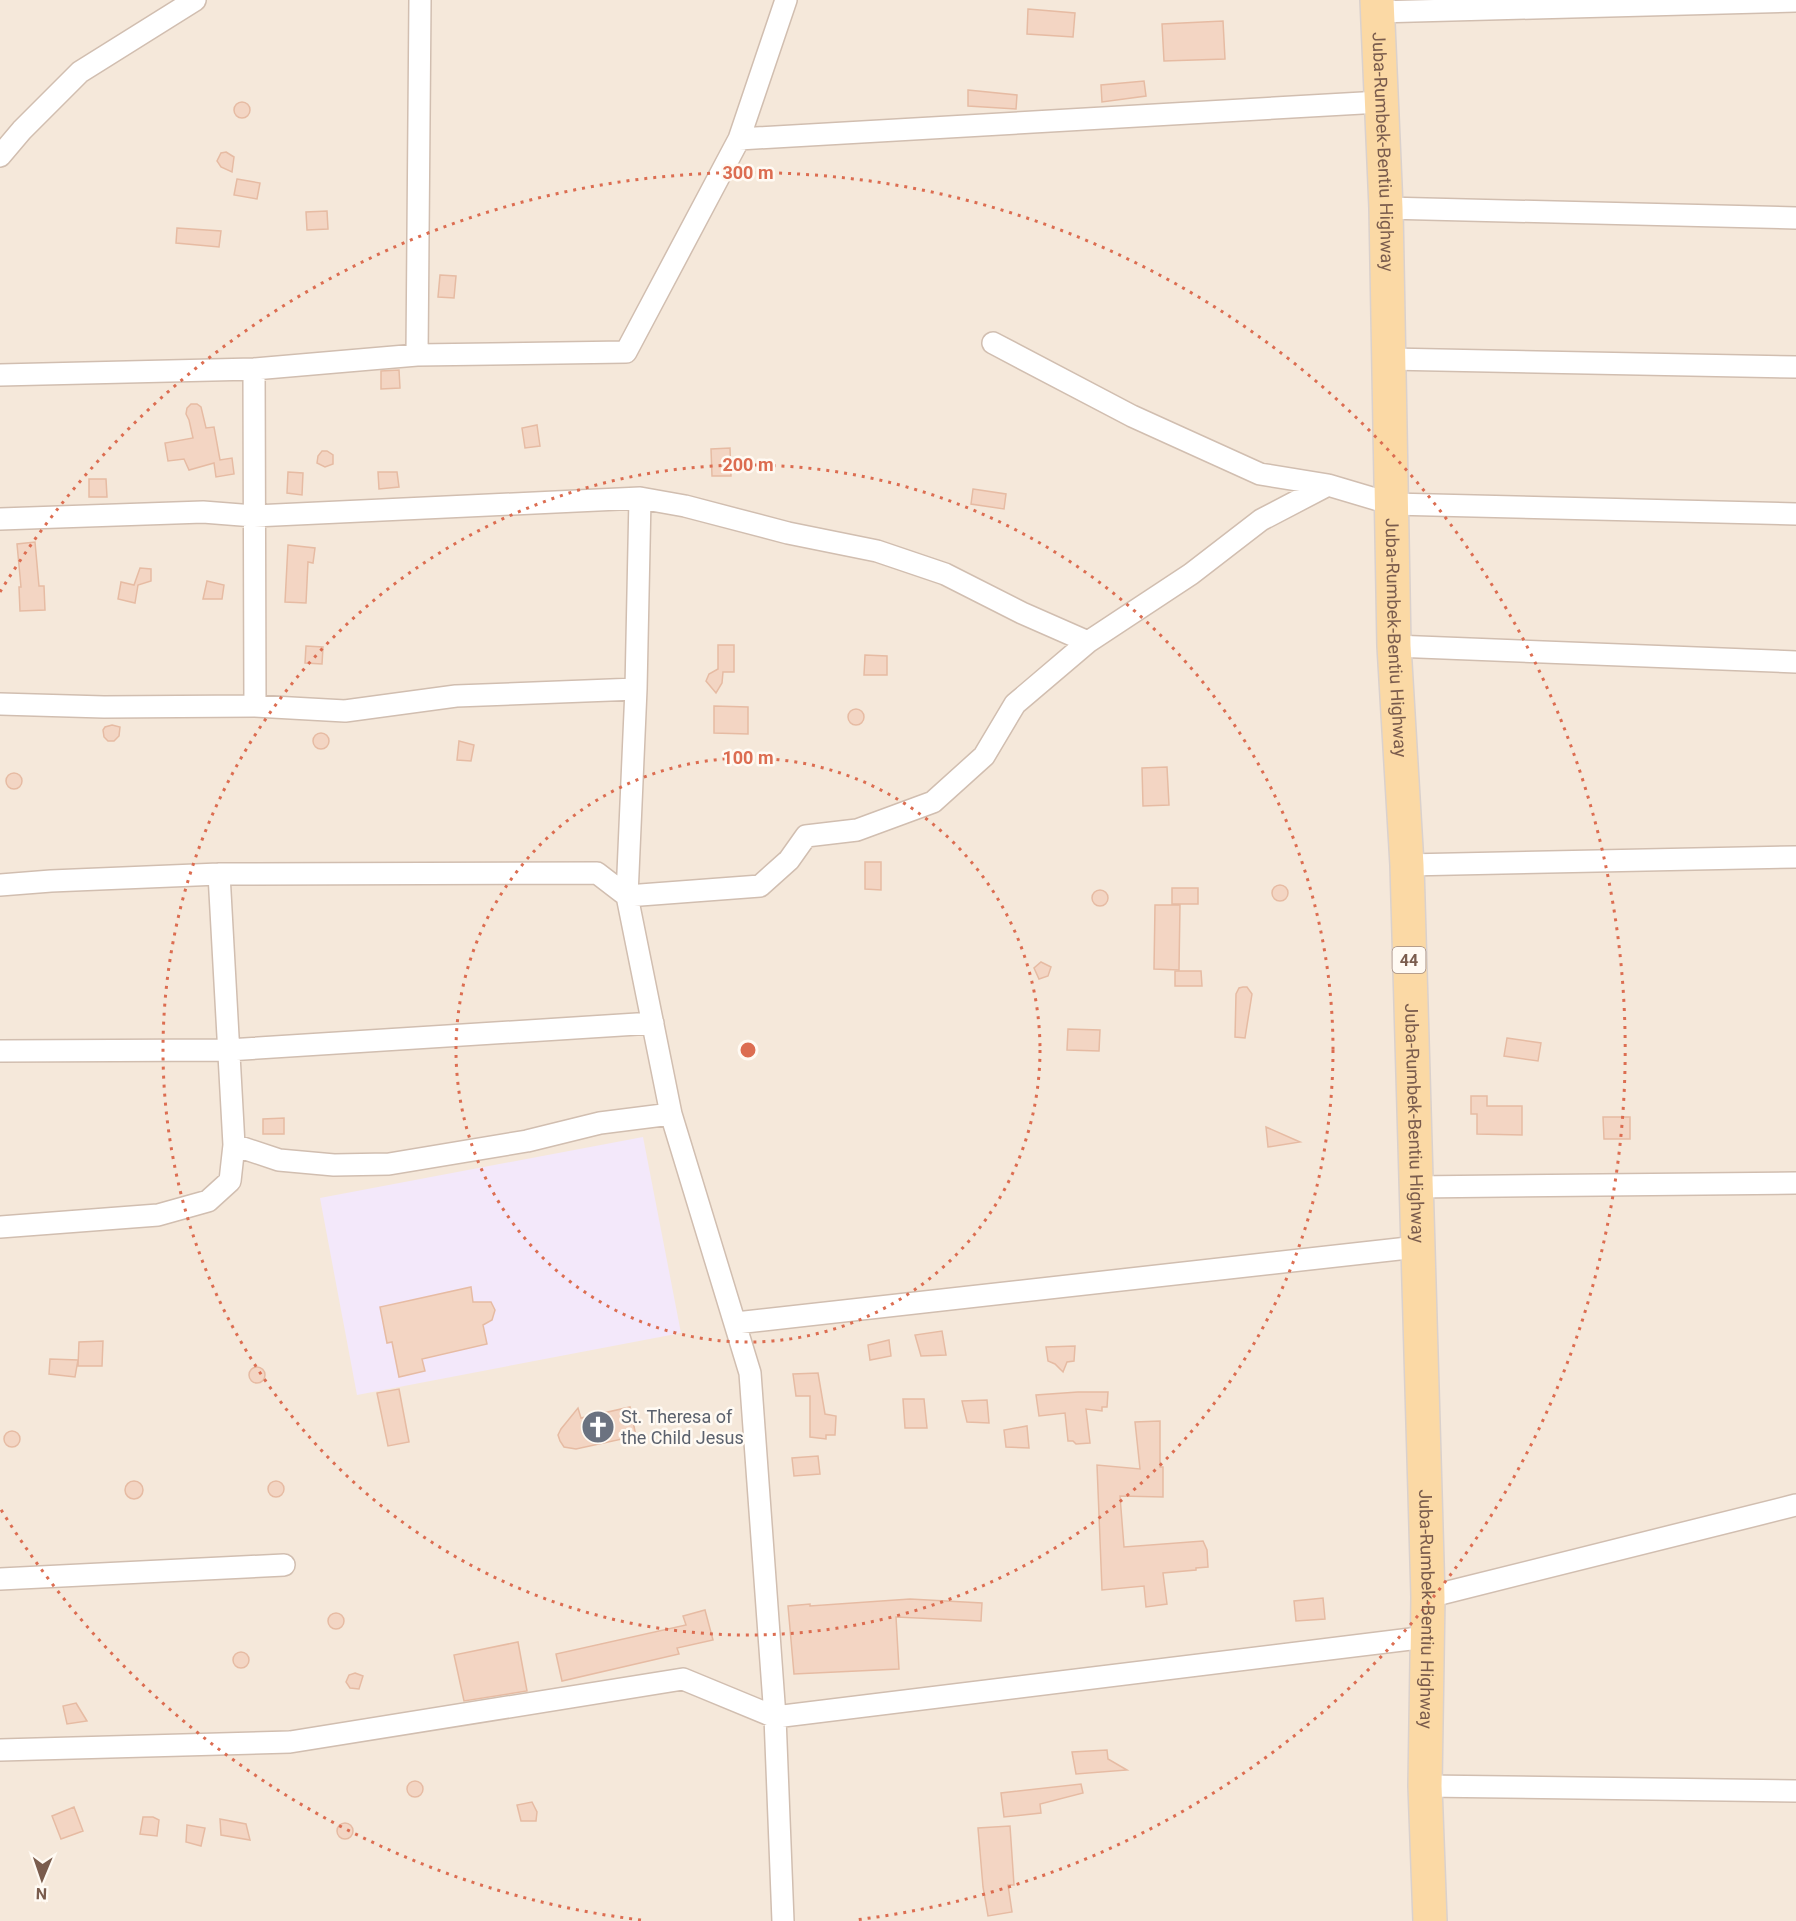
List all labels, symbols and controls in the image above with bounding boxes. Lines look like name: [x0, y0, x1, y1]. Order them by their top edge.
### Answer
street label: Juba-Rumbek-Bentiu Highway: [1368, 32, 1398, 272]
text: 300 m: [722, 162, 774, 183]
text: 200 m: [722, 454, 774, 475]
street label: Juba-Rumbek-Bentiu Highway: [1382, 518, 1412, 758]
text: 100 m: [722, 747, 774, 768]
road number: 44: [1392, 947, 1426, 973]
street label: Juba-Rumbek-Bentiu Highway: [1401, 1003, 1429, 1244]
centre of rings: [738, 1040, 758, 1060]
place label: St. Theresa of the Child Jesus: [621, 1406, 744, 1448]
church icon: St. Theresa of the Child Jesus: [580, 1409, 616, 1445]
street label: Juba-Rumbek-Bentiu Highway: [1415, 1489, 1439, 1730]
north arrow: [12, 1849, 72, 1909]
text: N: [36, 1884, 47, 1903]

